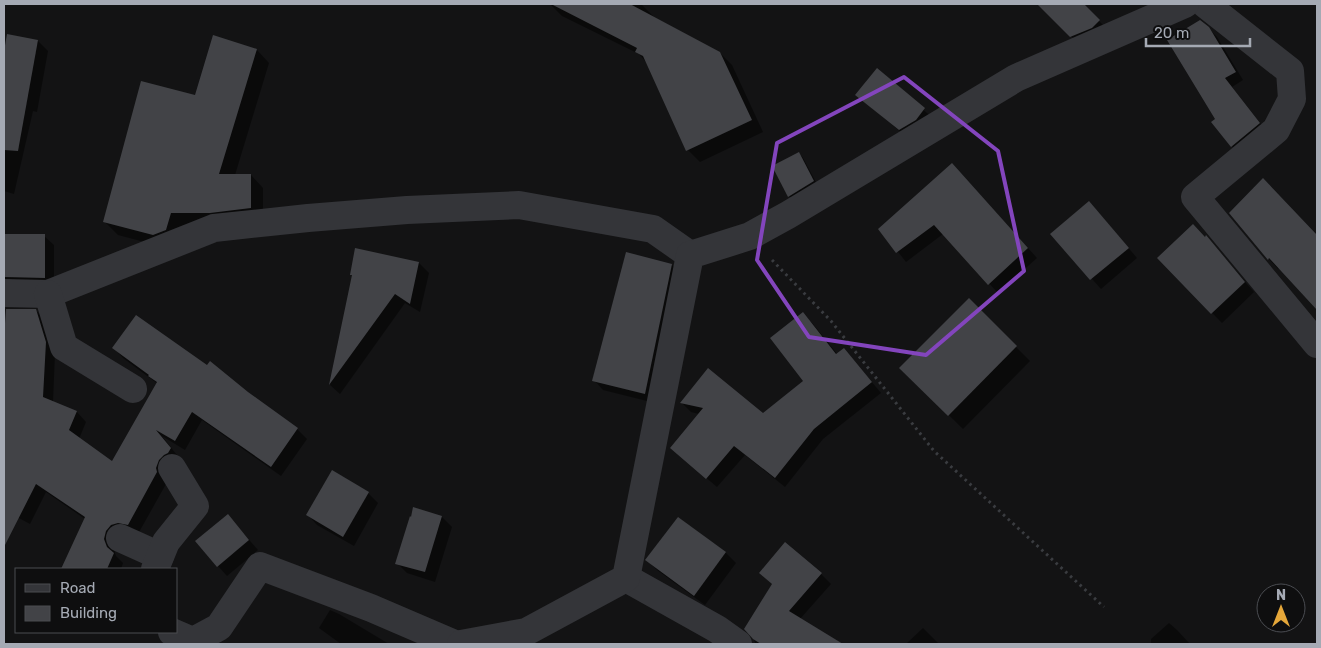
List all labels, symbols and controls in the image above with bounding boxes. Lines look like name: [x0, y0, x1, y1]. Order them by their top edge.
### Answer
scale bar: [1146, 15, 1250, 47]
text: 20 m: [1154, 24, 1189, 42]
legend: [15, 568, 178, 633]
text: Road: [60, 579, 96, 597]
north arrow: [1256, 583, 1306, 633]
text: N: [1276, 587, 1286, 604]
text: Building: [60, 604, 117, 622]

